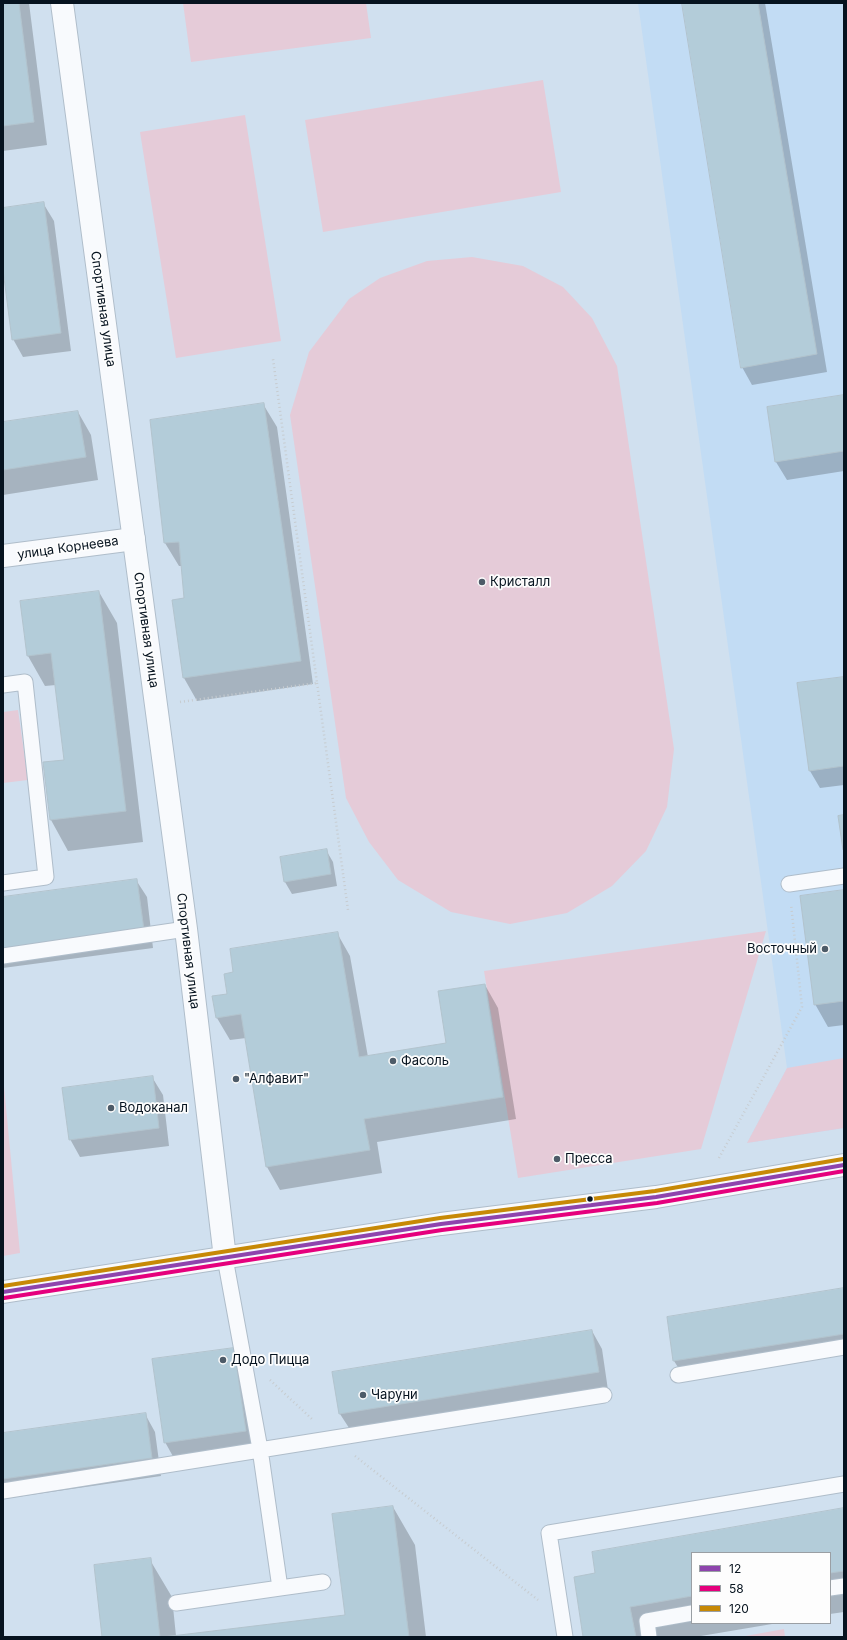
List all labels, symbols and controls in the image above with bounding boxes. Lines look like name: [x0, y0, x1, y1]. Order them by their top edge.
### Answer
street label: Спортивная улица: [87, 250, 119, 368]
street label: улица Корнеева: [16, 533, 120, 563]
street label: Спортивная улица: [130, 571, 162, 689]
place label: Кристалл: [490, 574, 550, 590]
marker: Кристалл: [477, 577, 487, 587]
street label: Спортивная улица: [173, 892, 203, 1010]
place label: Восточный: [747, 941, 817, 957]
marker: Восточный: [820, 944, 830, 954]
place label: Фасоль: [401, 1053, 449, 1069]
marker: Фасоль: [388, 1056, 398, 1066]
place label: "Алфавит": [244, 1071, 309, 1087]
marker: "Алфавит": [231, 1074, 241, 1084]
place label: Водоканал: [119, 1100, 188, 1116]
marker: Водоканал: [106, 1103, 116, 1113]
place label: Пресса: [565, 1151, 612, 1167]
marker: Пресса: [552, 1154, 562, 1164]
unlabelled marker: [585, 1194, 595, 1204]
place label: Додо Пицца: [231, 1352, 309, 1368]
marker: Додо Пицца: [218, 1355, 228, 1365]
place label: Чаруни: [371, 1387, 418, 1403]
marker: Чаруни: [358, 1390, 368, 1400]
legend: [691, 1552, 831, 1624]
text: 12: [729, 1561, 741, 1576]
text: 58: [729, 1581, 744, 1596]
text: 120: [729, 1601, 749, 1616]

